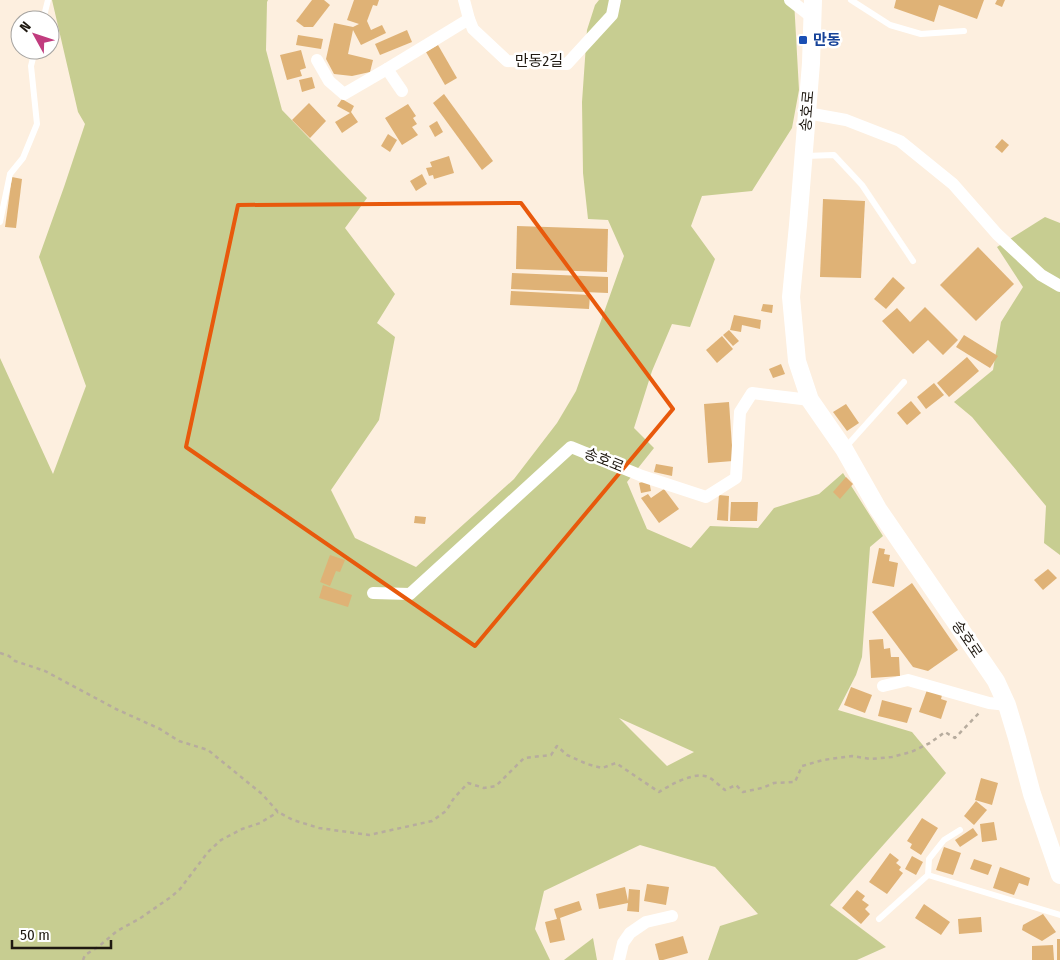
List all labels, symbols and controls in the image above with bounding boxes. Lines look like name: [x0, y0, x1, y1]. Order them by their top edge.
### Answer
north arrow: [10, 10, 60, 60]
text: N: [16, 18, 35, 36]
place label: 만동: [813, 31, 841, 49]
marker: 만동: [797, 34, 809, 46]
street label: 만동2길: [515, 52, 563, 70]
street label: 송호로: [796, 90, 818, 132]
street label: 송호로: [581, 444, 627, 476]
street label: 송호로: [948, 617, 986, 661]
scale bar: [12, 918, 111, 950]
text: 50 m: [20, 926, 50, 944]

